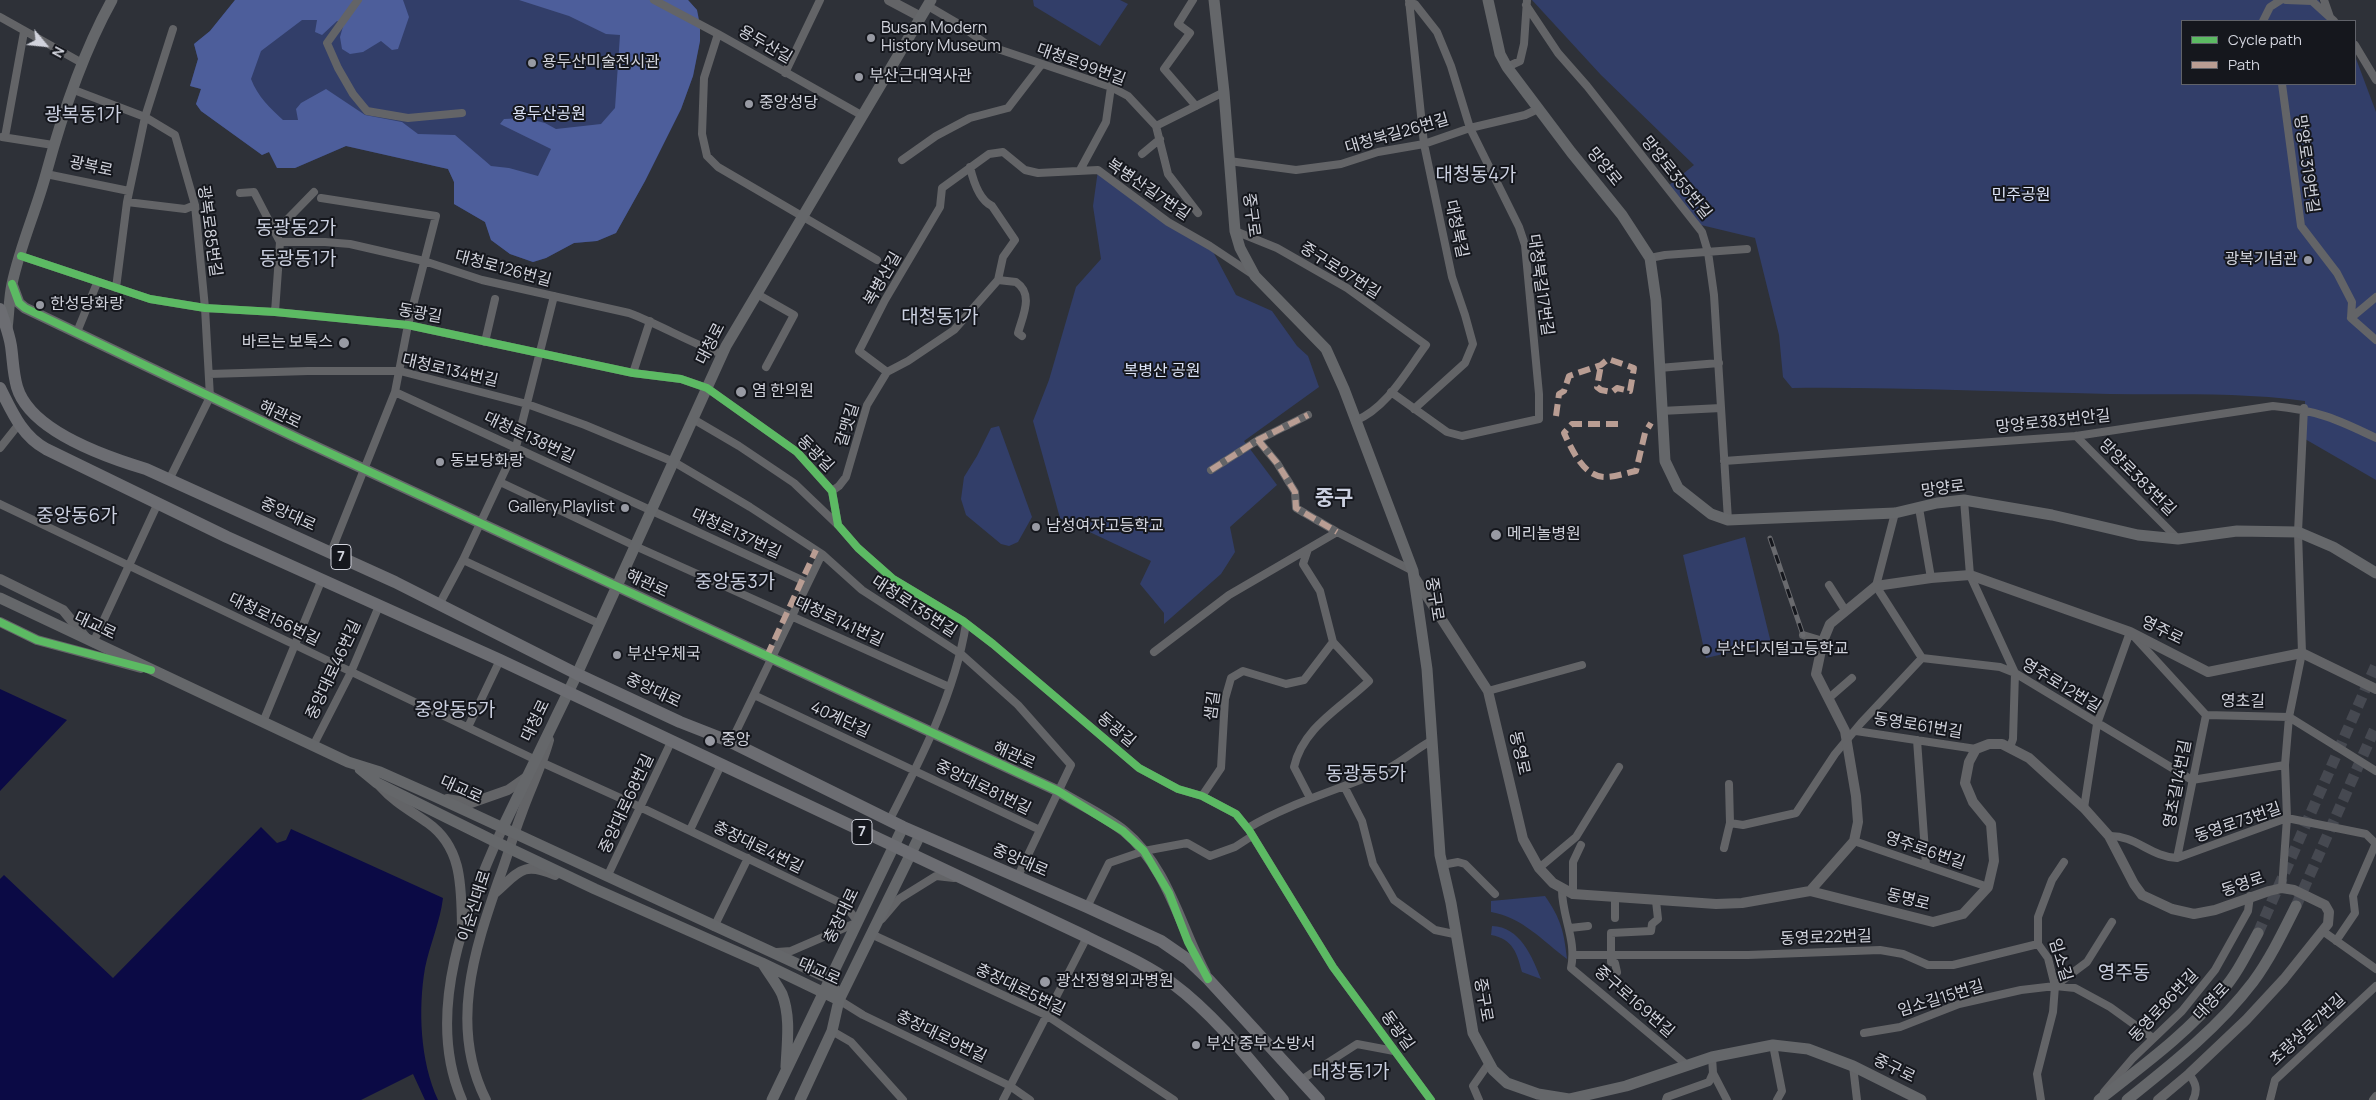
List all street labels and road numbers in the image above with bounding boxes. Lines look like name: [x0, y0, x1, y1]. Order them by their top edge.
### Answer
street label: 용두산길: [735, 22, 795, 68]
street label: 대청로99번길: [1034, 40, 1128, 90]
street label: 대청북길26번길: [1343, 110, 1451, 158]
street label: 망양로319번길: [2290, 114, 2322, 214]
street label: 망양로355번길: [1637, 133, 1715, 223]
street label: 망양로: [1583, 144, 1625, 190]
street label: 광복로: [67, 153, 115, 181]
street label: 복병산길7번길: [1103, 155, 1193, 225]
street label: 광복로85번길: [193, 184, 225, 278]
street label: 중구로: [1238, 192, 1264, 238]
street label: 대청북길: [1440, 198, 1472, 260]
street label: 대청북길17번길: [1523, 233, 1557, 337]
street label: 중구로97번길: [1296, 239, 1384, 303]
street label: 대청로126번길: [453, 247, 553, 291]
street label: 복병산길: [860, 249, 906, 309]
street label: 동광길: [397, 301, 443, 327]
street label: 대청로: [692, 320, 730, 368]
street label: 대청로134번길: [400, 351, 500, 391]
street label: 해관로: [256, 397, 304, 433]
street label: 갈맷길: [832, 401, 864, 449]
street label: 망양로383번안길: [1995, 406, 2111, 438]
street label: 대청로138번길: [481, 409, 577, 467]
street label: 동광길: [793, 432, 837, 476]
street label: 망양로383번길: [2095, 436, 2179, 520]
street label: 망양로: [1920, 477, 1966, 501]
street label: 중앙대로: [257, 494, 319, 536]
street label: 대청로137번길: [688, 505, 784, 563]
road number: 7: [331, 544, 351, 570]
street label: 해관로: [623, 566, 671, 602]
street label: 대청로135번길: [868, 572, 960, 642]
street label: 중구로: [1421, 576, 1447, 622]
street label: 대청로156번길: [225, 590, 323, 650]
street label: 대청로141번길: [792, 593, 886, 651]
street label: 대교로: [71, 608, 119, 644]
street label: 영주로: [2138, 613, 2186, 649]
street label: 중앙대로46번길: [303, 617, 365, 723]
street label: 영주로12번길: [2018, 655, 2104, 717]
street label: 중앙대로: [622, 670, 684, 712]
street label: 샘길: [1201, 690, 1225, 722]
street label: 영초길: [2221, 692, 2265, 712]
street label: 대청로: [518, 697, 554, 745]
street label: 40계단길: [807, 698, 873, 742]
street label: 동광길: [1093, 708, 1139, 752]
street label: 동영로61번길: [1872, 710, 1964, 742]
street label: 동영로: [1505, 729, 1533, 777]
street label: 해관로: [990, 738, 1038, 774]
street label: 영초길14번길: [2160, 738, 2196, 830]
street label: 중앙대로68번길: [596, 751, 658, 857]
street label: 중앙대로81번길: [932, 757, 1034, 819]
street label: 대교로: [437, 772, 485, 808]
street label: 동영로73번길: [2192, 799, 2284, 847]
street label: 충장대로4번길: [710, 818, 806, 878]
road number: 7: [852, 820, 872, 844]
street label: 영주로6번길: [1882, 828, 1968, 874]
street label: 중앙대로: [989, 841, 1051, 881]
street label: 이순신대로: [454, 868, 496, 944]
street label: 동영로: [2219, 869, 2267, 901]
street label: 충장대로: [820, 885, 864, 947]
street label: 동명로: [1884, 885, 1932, 915]
street label: 동영로22번길: [1780, 927, 1872, 949]
street label: 임소길: [2044, 936, 2076, 984]
street label: 대교로: [795, 954, 843, 990]
street label: 충장대로5번길: [972, 960, 1068, 1020]
street label: 중구로169번길: [1590, 962, 1678, 1042]
street label: 동영로86번길: [2125, 966, 2203, 1046]
street label: 중구로: [1470, 977, 1496, 1023]
street label: 임소길15번길: [1896, 977, 1986, 1021]
street label: 대영로: [2190, 979, 2234, 1025]
street label: 초량상로7번길: [2266, 990, 2350, 1070]
street label: 충장대로9번길: [893, 1007, 989, 1067]
street label: 동광길: [1376, 1007, 1418, 1055]
street label: 중구로: [1870, 1051, 1918, 1087]

